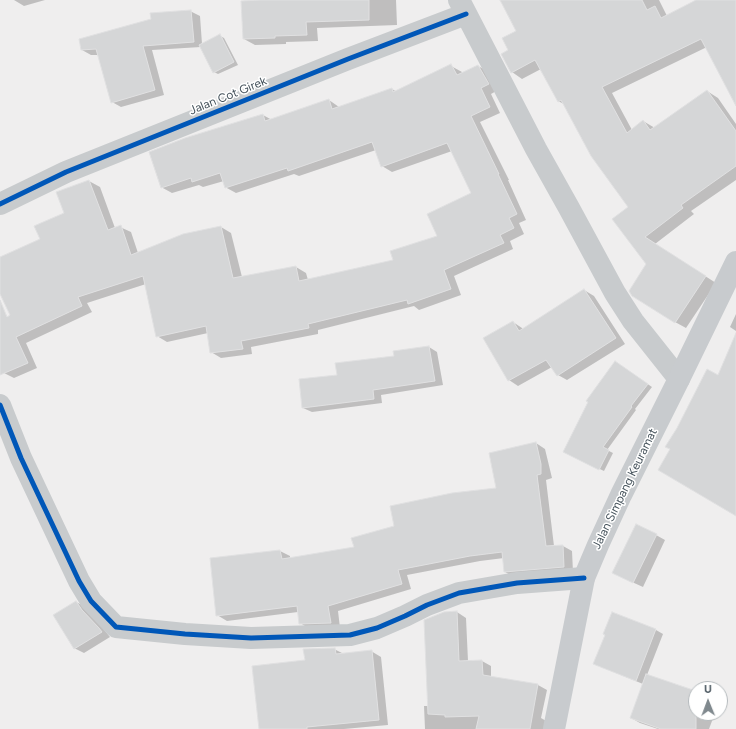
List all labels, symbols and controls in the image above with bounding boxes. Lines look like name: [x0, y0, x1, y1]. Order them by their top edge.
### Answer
street label: Jalan Cot Girek: [187, 74, 269, 118]
street label: Jalan Simpang Keuramat: [589, 426, 661, 552]
north arrow: [688, 681, 728, 721]
text: U: [704, 683, 712, 696]

